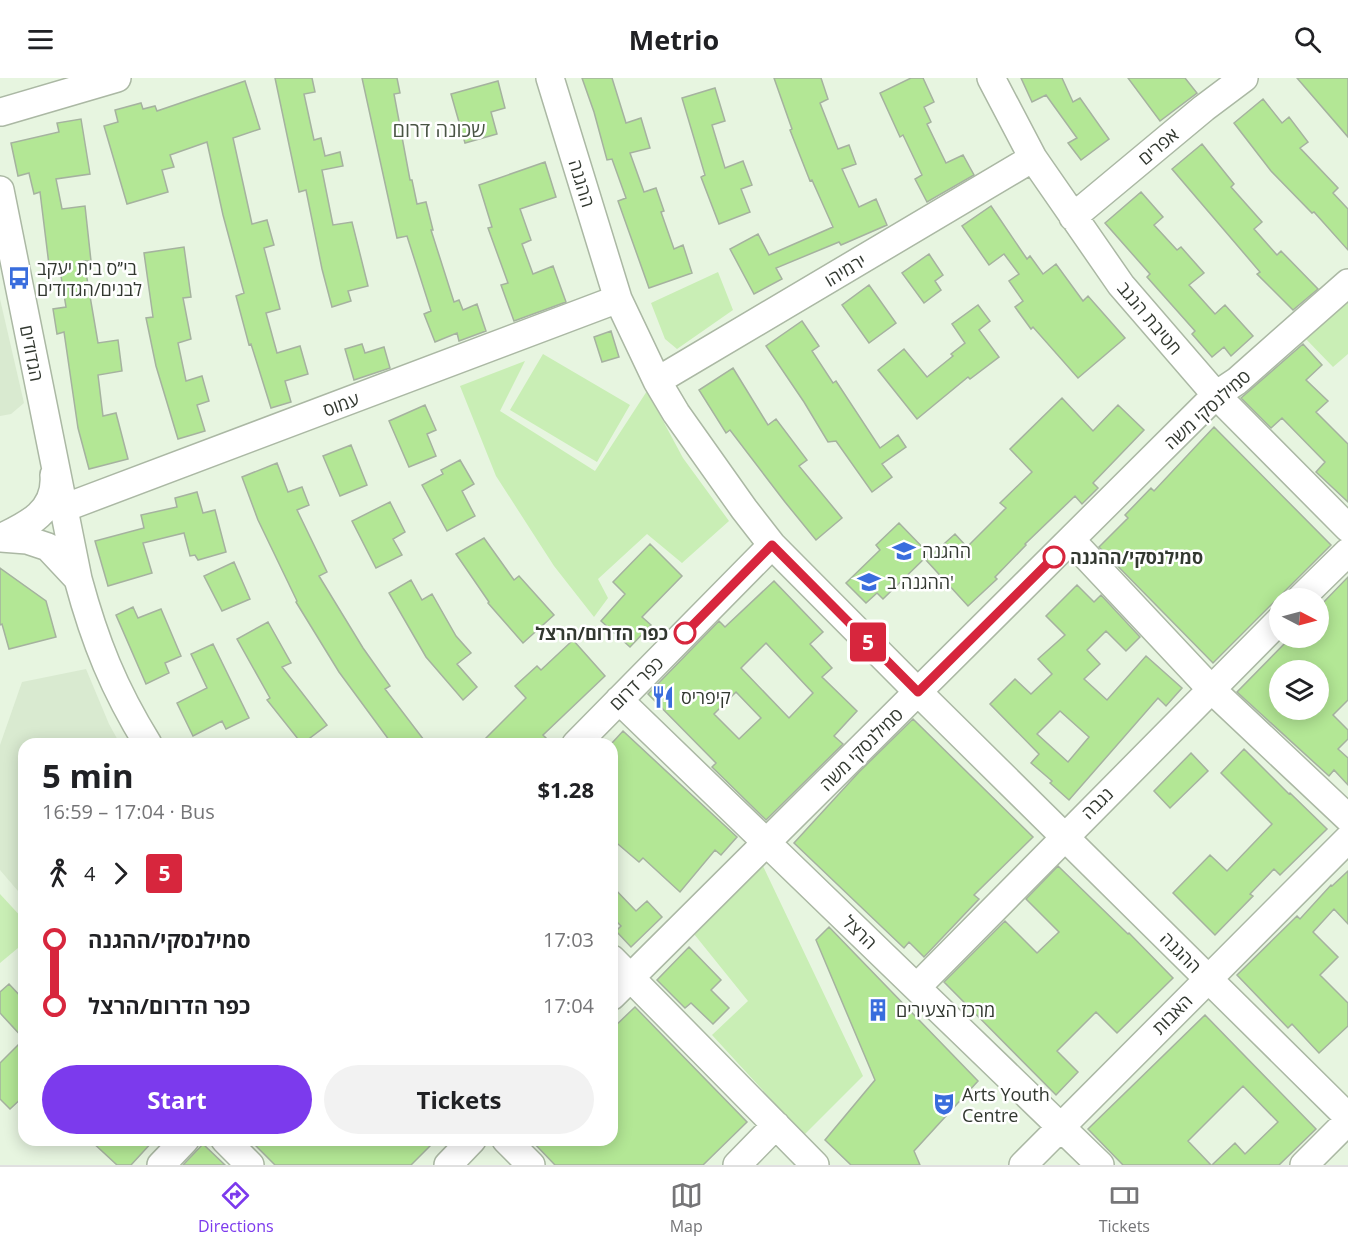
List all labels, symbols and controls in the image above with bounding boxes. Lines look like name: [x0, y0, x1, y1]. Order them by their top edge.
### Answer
text: Metrio: [629, 21, 719, 58]
icon: menu: [24, 23, 57, 56]
icon: search: [1291, 23, 1324, 56]
district label: שכונה דרום: [393, 116, 485, 143]
street label: אפרים: [1133, 122, 1183, 170]
street label: ההגנה: [563, 156, 601, 210]
street label: ירמיהו: [820, 248, 870, 292]
place label: בי״ס בית יעקב לבנים/הגדודים: [37, 256, 142, 301]
bus stop icon: בי״ס בית יעקב לבנים/הגדודים: [6, 265, 32, 291]
street label: חטיבת הנגב: [1112, 277, 1188, 359]
street label: הגדודים: [15, 323, 49, 383]
street label: סמילנסקי משה: [1159, 364, 1255, 454]
street label: עמוס: [319, 386, 363, 422]
school or university icon: ההגנה: [891, 538, 917, 564]
place label: ההגנה: [922, 539, 971, 563]
place label: סמילנסקי/ההגנה: [1070, 545, 1203, 569]
marker: סמילנסקי/ההגנה: [1043, 546, 1065, 568]
school or university icon: ההגנה ב': [856, 569, 882, 595]
place label: ההגנה ב': [887, 570, 954, 594]
north arrow: [1269, 588, 1329, 648]
map controls: [1269, 588, 1329, 720]
place label: כפר הדרום/הרצל: [535, 621, 668, 645]
marker: כפר הדרום/הרצל: [674, 622, 696, 644]
line badge: 5: [848, 622, 888, 662]
text: 5: [862, 628, 874, 656]
street label: כפר דרום: [604, 651, 668, 715]
button: layers: [1269, 660, 1329, 720]
restaurant icon: קיפריס: [650, 684, 676, 710]
place label: קיפריס: [681, 685, 731, 709]
street label: סמילנסקי משה: [814, 702, 908, 796]
text: 5 min: [42, 753, 134, 798]
text: $1.28: [537, 774, 594, 804]
street label: נגבה: [1076, 782, 1118, 824]
text: 16:59 – 17:04 · Bus: [42, 798, 215, 825]
icon: walk: [42, 857, 75, 890]
icon: forward: [104, 857, 137, 890]
text: 5: [158, 859, 170, 887]
text: 4: [84, 860, 95, 887]
street label: הרצל: [838, 910, 882, 954]
text: סמילנסקי/ההגנה: [88, 924, 251, 954]
text: 17:03: [543, 926, 594, 953]
street label: ההגנה: [1155, 926, 1207, 978]
street label: האבות: [1147, 989, 1197, 1039]
text: כפר הדרום/הרצל: [88, 990, 250, 1020]
text: 17:04: [543, 992, 594, 1019]
building icon: מרכז הצעירים: [865, 997, 891, 1023]
place label: מרכז הצעירים: [896, 998, 995, 1022]
button: Start: [42, 1065, 312, 1134]
button: Tickets: [324, 1065, 594, 1134]
place label: Arts Youth Centre: [962, 1082, 1050, 1127]
theatre icon: Arts Youth Centre: [931, 1091, 957, 1117]
tab: Directions: [198, 1179, 274, 1237]
tab: Map: [670, 1179, 703, 1237]
tab: Tickets: [1099, 1179, 1150, 1237]

